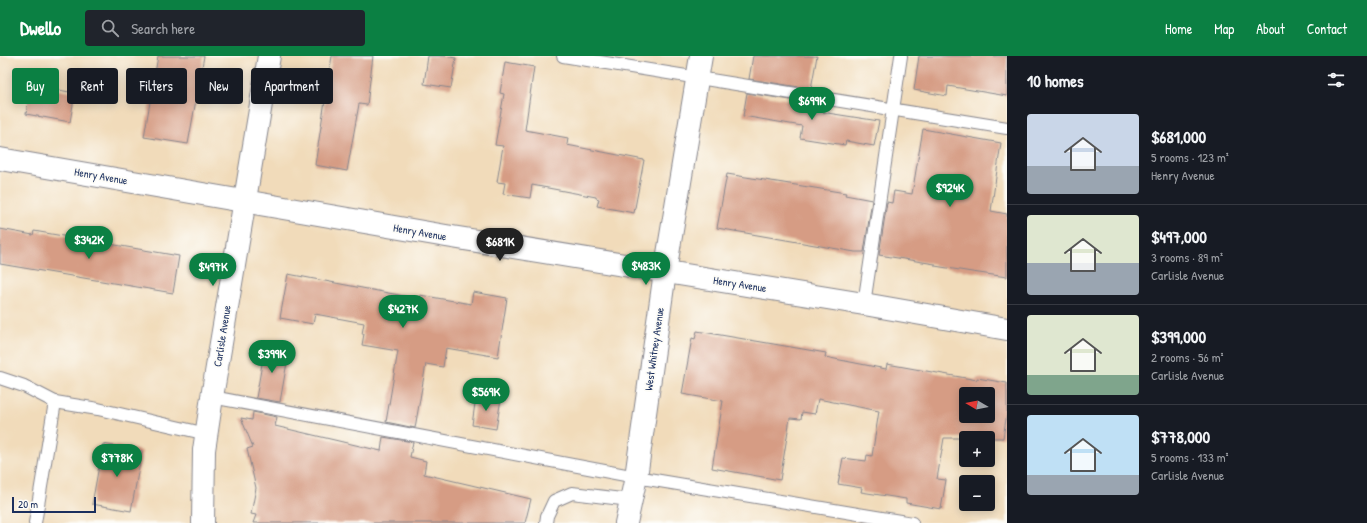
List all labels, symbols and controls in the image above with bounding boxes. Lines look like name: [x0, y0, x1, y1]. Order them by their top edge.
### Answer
search box: [85, 10, 365, 46]
text: Dwello: [20, 15, 61, 41]
icon: search: [99, 17, 121, 39]
text: Search here: [131, 18, 195, 39]
text: Home: [1165, 19, 1192, 38]
text: Map: [1214, 19, 1234, 38]
text: About: [1256, 19, 1285, 38]
text: Contact: [1307, 19, 1347, 38]
chip: Buy: [12, 68, 59, 104]
chip: Rent: [67, 68, 118, 104]
chip: Filters: [126, 68, 187, 104]
chip: New: [195, 68, 243, 104]
chip: Apartment: [251, 68, 333, 104]
text: 10 homes: [1027, 69, 1084, 92]
icon: filters: [1325, 69, 1347, 91]
pin: $699K: [784, 87, 840, 121]
text: $699K: [798, 91, 826, 109]
text: $681,000: [1151, 125, 1206, 148]
icon: home: [1059, 130, 1107, 178]
text: 5 rooms · 123 m²: [1151, 148, 1229, 166]
street label: Henry Avenue: [73, 164, 129, 188]
text: Henry Avenue: [1151, 166, 1215, 184]
pin: $924K: [922, 174, 978, 208]
text: $924K: [935, 178, 965, 196]
street label: Henry Avenue: [392, 220, 448, 244]
text: $497,000: [1151, 225, 1207, 248]
pin: $342K: [61, 226, 117, 260]
pin: $681K: [472, 228, 528, 262]
text: $342K: [74, 230, 104, 248]
icon: home: [1059, 231, 1107, 279]
text: $681K: [486, 232, 514, 250]
text: 3 rooms · 89 m²: [1151, 248, 1223, 266]
pin: $483K: [618, 252, 674, 286]
pin: $497K: [185, 253, 241, 287]
text: $483K: [631, 256, 661, 274]
text: $497K: [198, 257, 228, 275]
text: Carlisle Avenue: [1151, 266, 1224, 284]
street label: Henry Avenue: [712, 273, 768, 295]
pin: $427K: [375, 295, 431, 329]
text: $427K: [388, 299, 418, 317]
street label: Carlisle Avenue: [210, 304, 234, 368]
street label: West Whitney Avenue: [641, 306, 667, 391]
text: $399,000: [1151, 325, 1206, 348]
icon: home: [1059, 331, 1107, 379]
pin: $399K: [244, 340, 300, 374]
text: $399K: [258, 344, 286, 362]
text: 2 rooms · 56 m²: [1151, 348, 1224, 366]
text: Carlisle Avenue: [1151, 366, 1224, 384]
pin: $569K: [458, 378, 514, 412]
text: $569K: [472, 382, 500, 400]
north arrow: [959, 387, 995, 423]
map controls: [959, 387, 995, 511]
text: $778,000: [1151, 425, 1210, 448]
button: +: [959, 431, 995, 467]
icon: home: [1059, 431, 1107, 479]
pin: $778K: [89, 444, 145, 478]
text: $778K: [101, 448, 133, 466]
text: 5 rooms · 133 m²: [1151, 448, 1229, 466]
text: Carlisle Avenue: [1151, 466, 1224, 484]
button: −: [959, 475, 995, 511]
scale bar: [12, 495, 96, 514]
text: 20 m: [18, 497, 38, 511]

